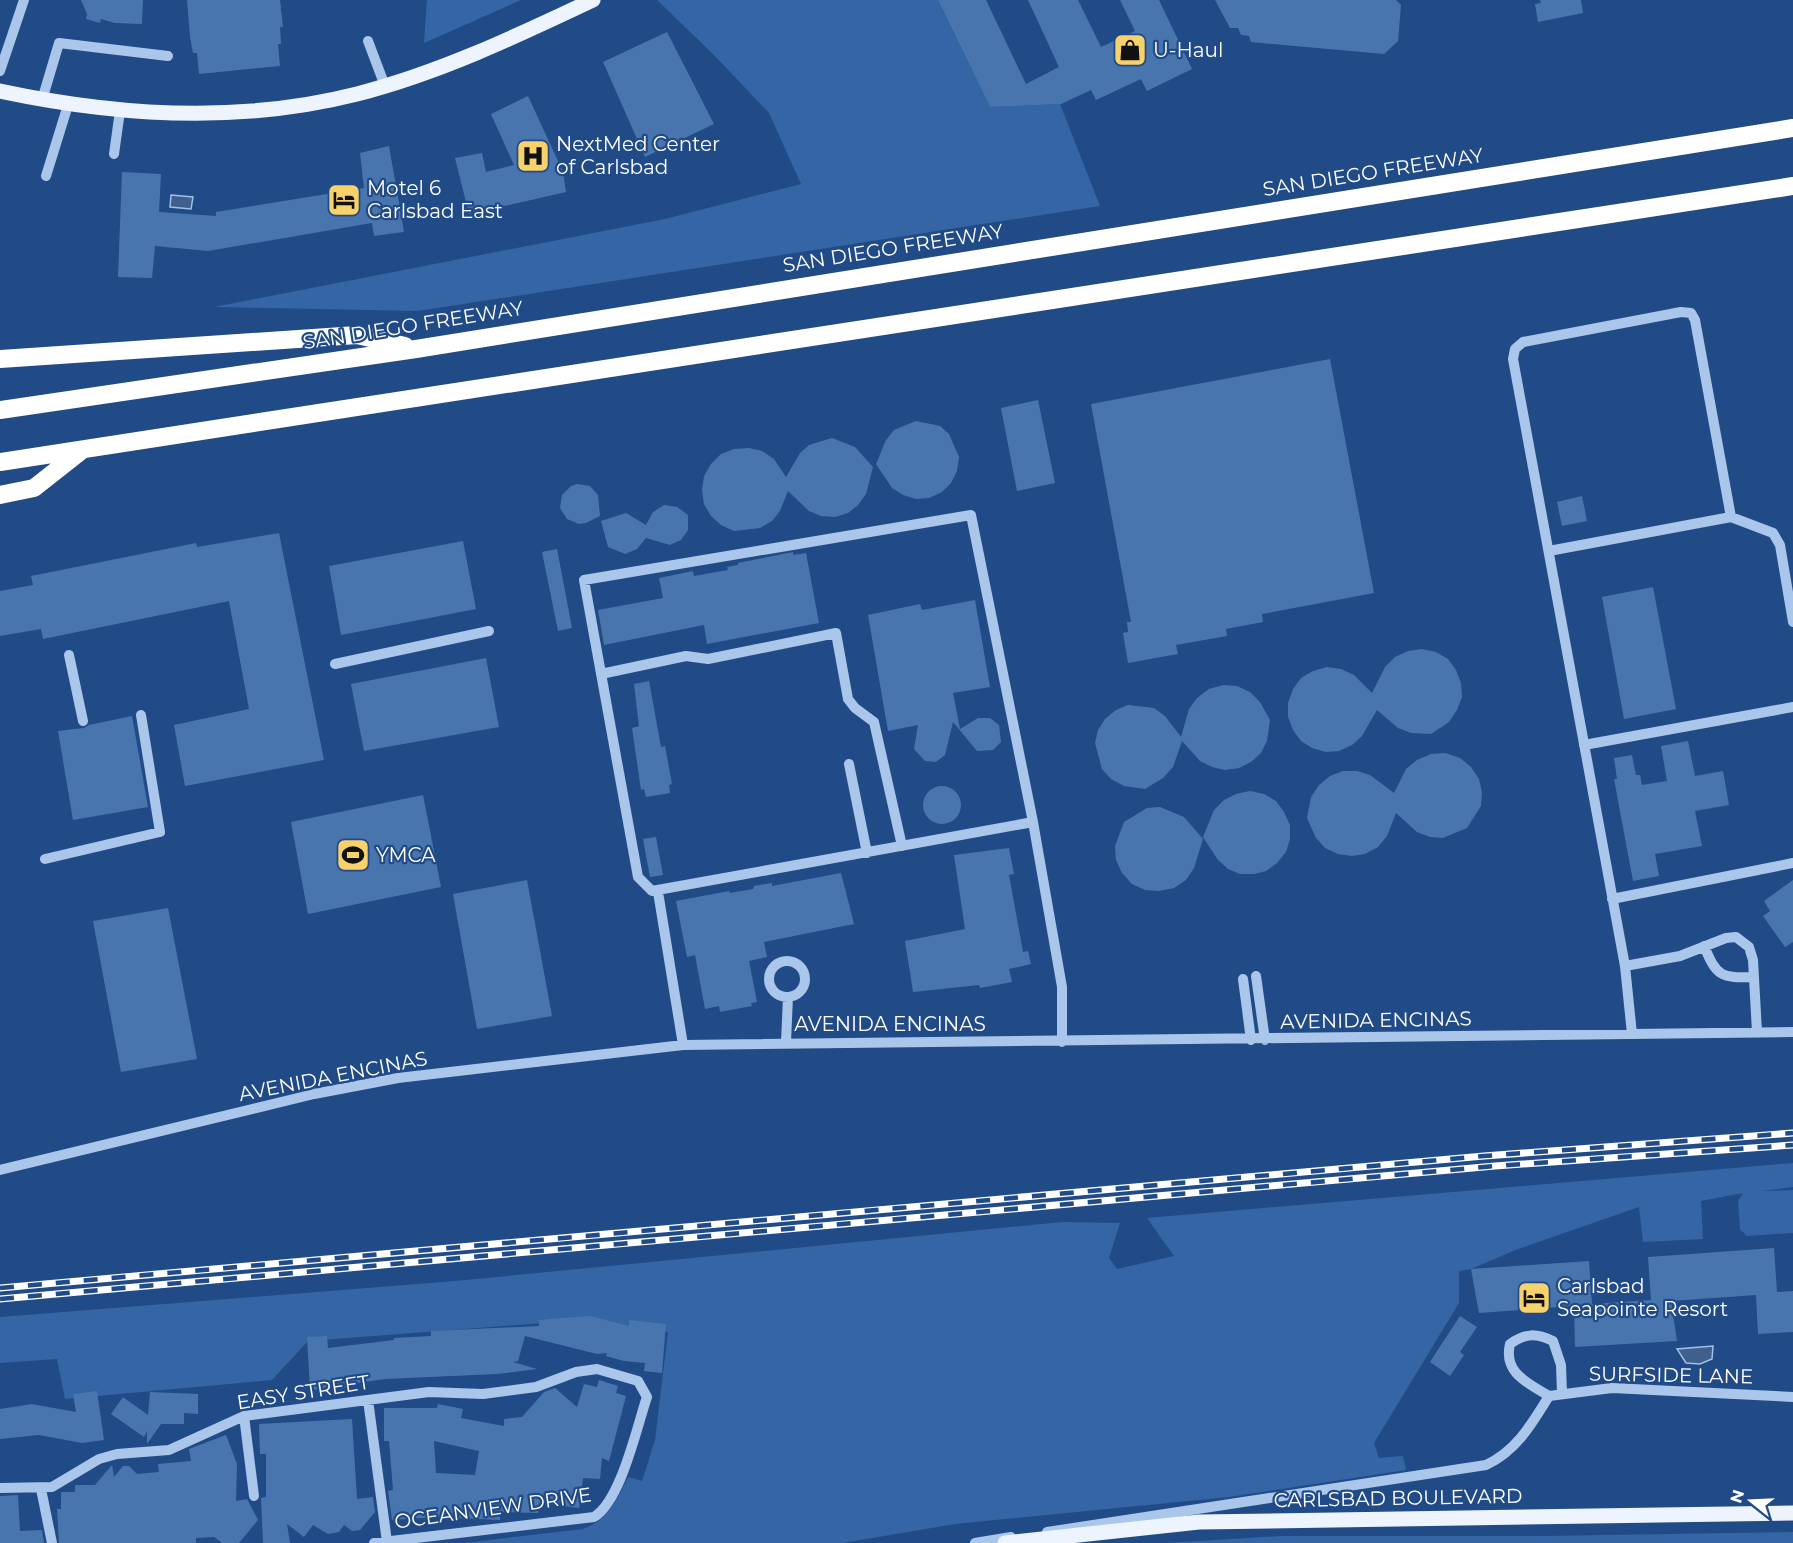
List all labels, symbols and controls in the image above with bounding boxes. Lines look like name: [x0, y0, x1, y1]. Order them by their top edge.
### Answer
shop icon: U-Haul: [1112, 32, 1148, 68]
place label: U-Haul: [1153, 38, 1223, 62]
place label: NextMed Center of Carlsbad: [556, 132, 720, 179]
hospital icon: NextMed Center of Carlsbad: [515, 138, 551, 174]
street label: SAN DIEGO FREEWAY: [1261, 143, 1485, 201]
place label: Motel 6 Carlsbad East: [367, 176, 503, 223]
hotel icon: Motel 6 Carlsbad East: [326, 182, 362, 218]
street label: SAN DIEGO FREEWAY: [781, 219, 1005, 277]
street label: SAN DIEGO FREEWAY: [301, 296, 525, 354]
sports icon: YMCA: [335, 837, 371, 873]
place label: YMCA: [376, 843, 436, 867]
street label: AVENIDA ENCINAS: [1280, 1006, 1472, 1034]
street label: AVENIDA ENCINAS: [794, 1012, 986, 1036]
street label: AVENIDA ENCINAS: [237, 1046, 429, 1106]
place label: Carlsbad Seapointe Resort: [1557, 1274, 1728, 1321]
hotel icon: Carlsbad Seapointe Resort: [1516, 1280, 1552, 1316]
street label: SURFSIDE LANE: [1589, 1362, 1753, 1388]
street label: EASY STREET: [235, 1370, 372, 1414]
north arrow: [1721, 1471, 1781, 1531]
street label: OCEANVIEW DRIVE: [393, 1482, 593, 1534]
street label: CARLSBAD BOULEVARD: [1273, 1484, 1523, 1512]
text: N: [1726, 1487, 1748, 1506]

